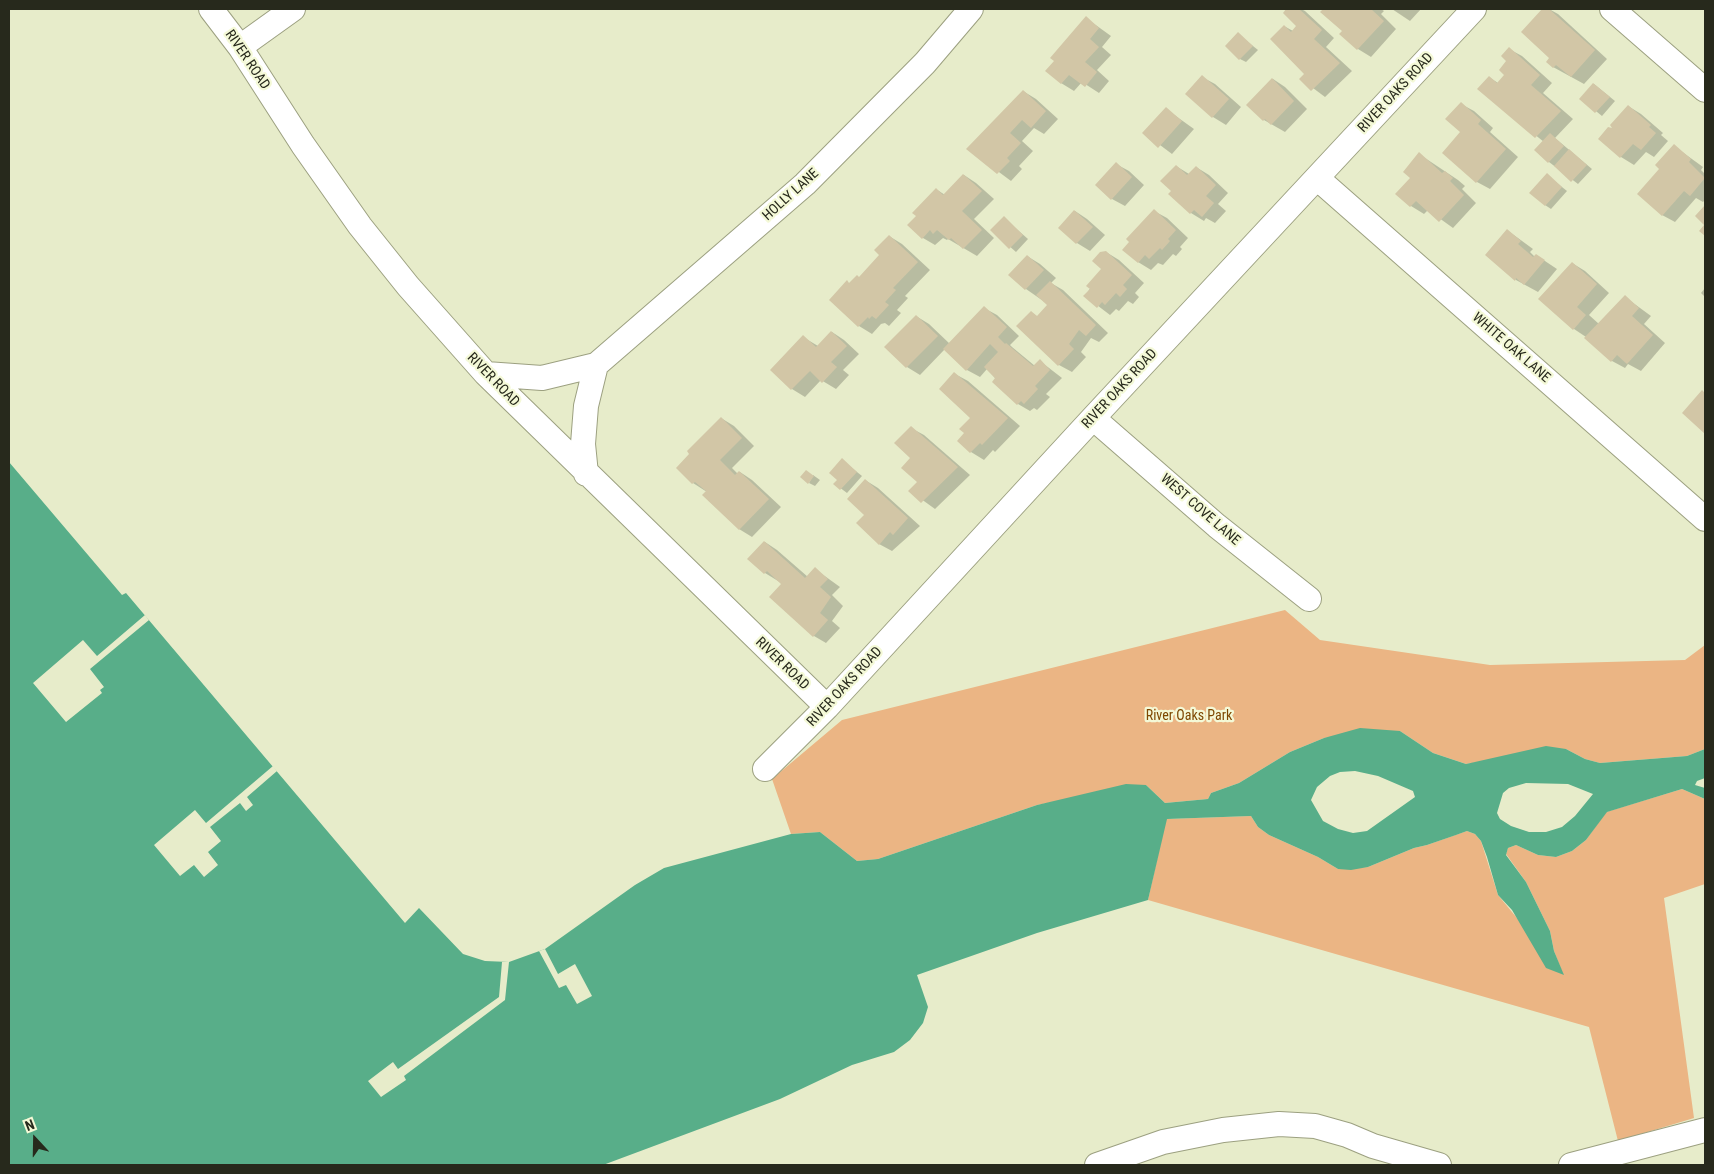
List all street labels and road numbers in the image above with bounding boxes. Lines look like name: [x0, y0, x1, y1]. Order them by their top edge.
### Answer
street label: RIVER ROAD: [221, 27, 273, 93]
street label: RIVER OAKS ROAD: [1355, 50, 1437, 136]
street label: HOLLY LANE: [759, 165, 823, 225]
street label: WHITE OAK LANE: [1469, 310, 1553, 386]
street label: RIVER OAKS ROAD: [1079, 346, 1161, 432]
street label: RIVER ROAD: [463, 350, 523, 410]
street label: WEST COVE LANE: [1157, 471, 1243, 549]
street label: RIVER ROAD: [752, 634, 812, 694]
street label: RIVER OAKS ROAD: [804, 644, 886, 730]

